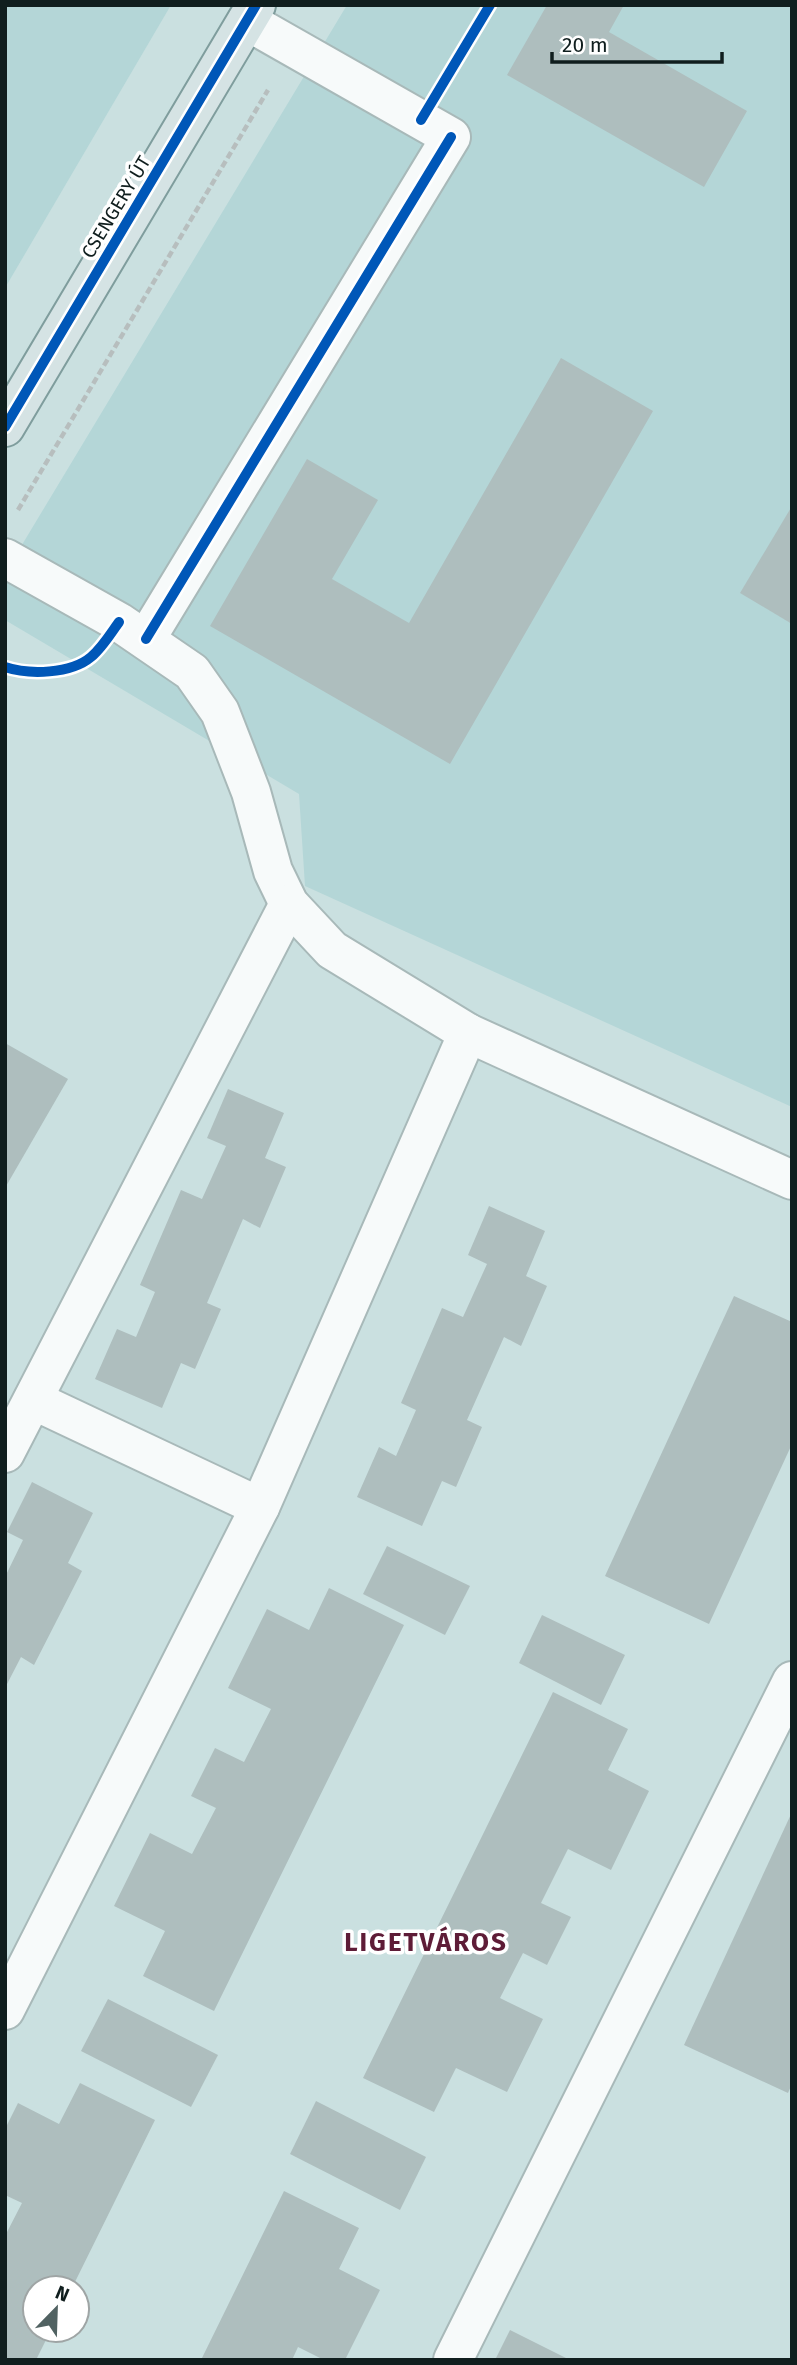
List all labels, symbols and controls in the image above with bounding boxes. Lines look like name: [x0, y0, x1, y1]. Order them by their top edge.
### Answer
scale bar: [552, 21, 722, 65]
text: 20 m: [562, 32, 608, 58]
street label: CSENGERY ÚT: [77, 152, 156, 262]
district label: LIGETVÁROS: [344, 1926, 508, 1958]
north arrow: [21, 2274, 91, 2344]
text: N: [52, 2281, 73, 2307]

